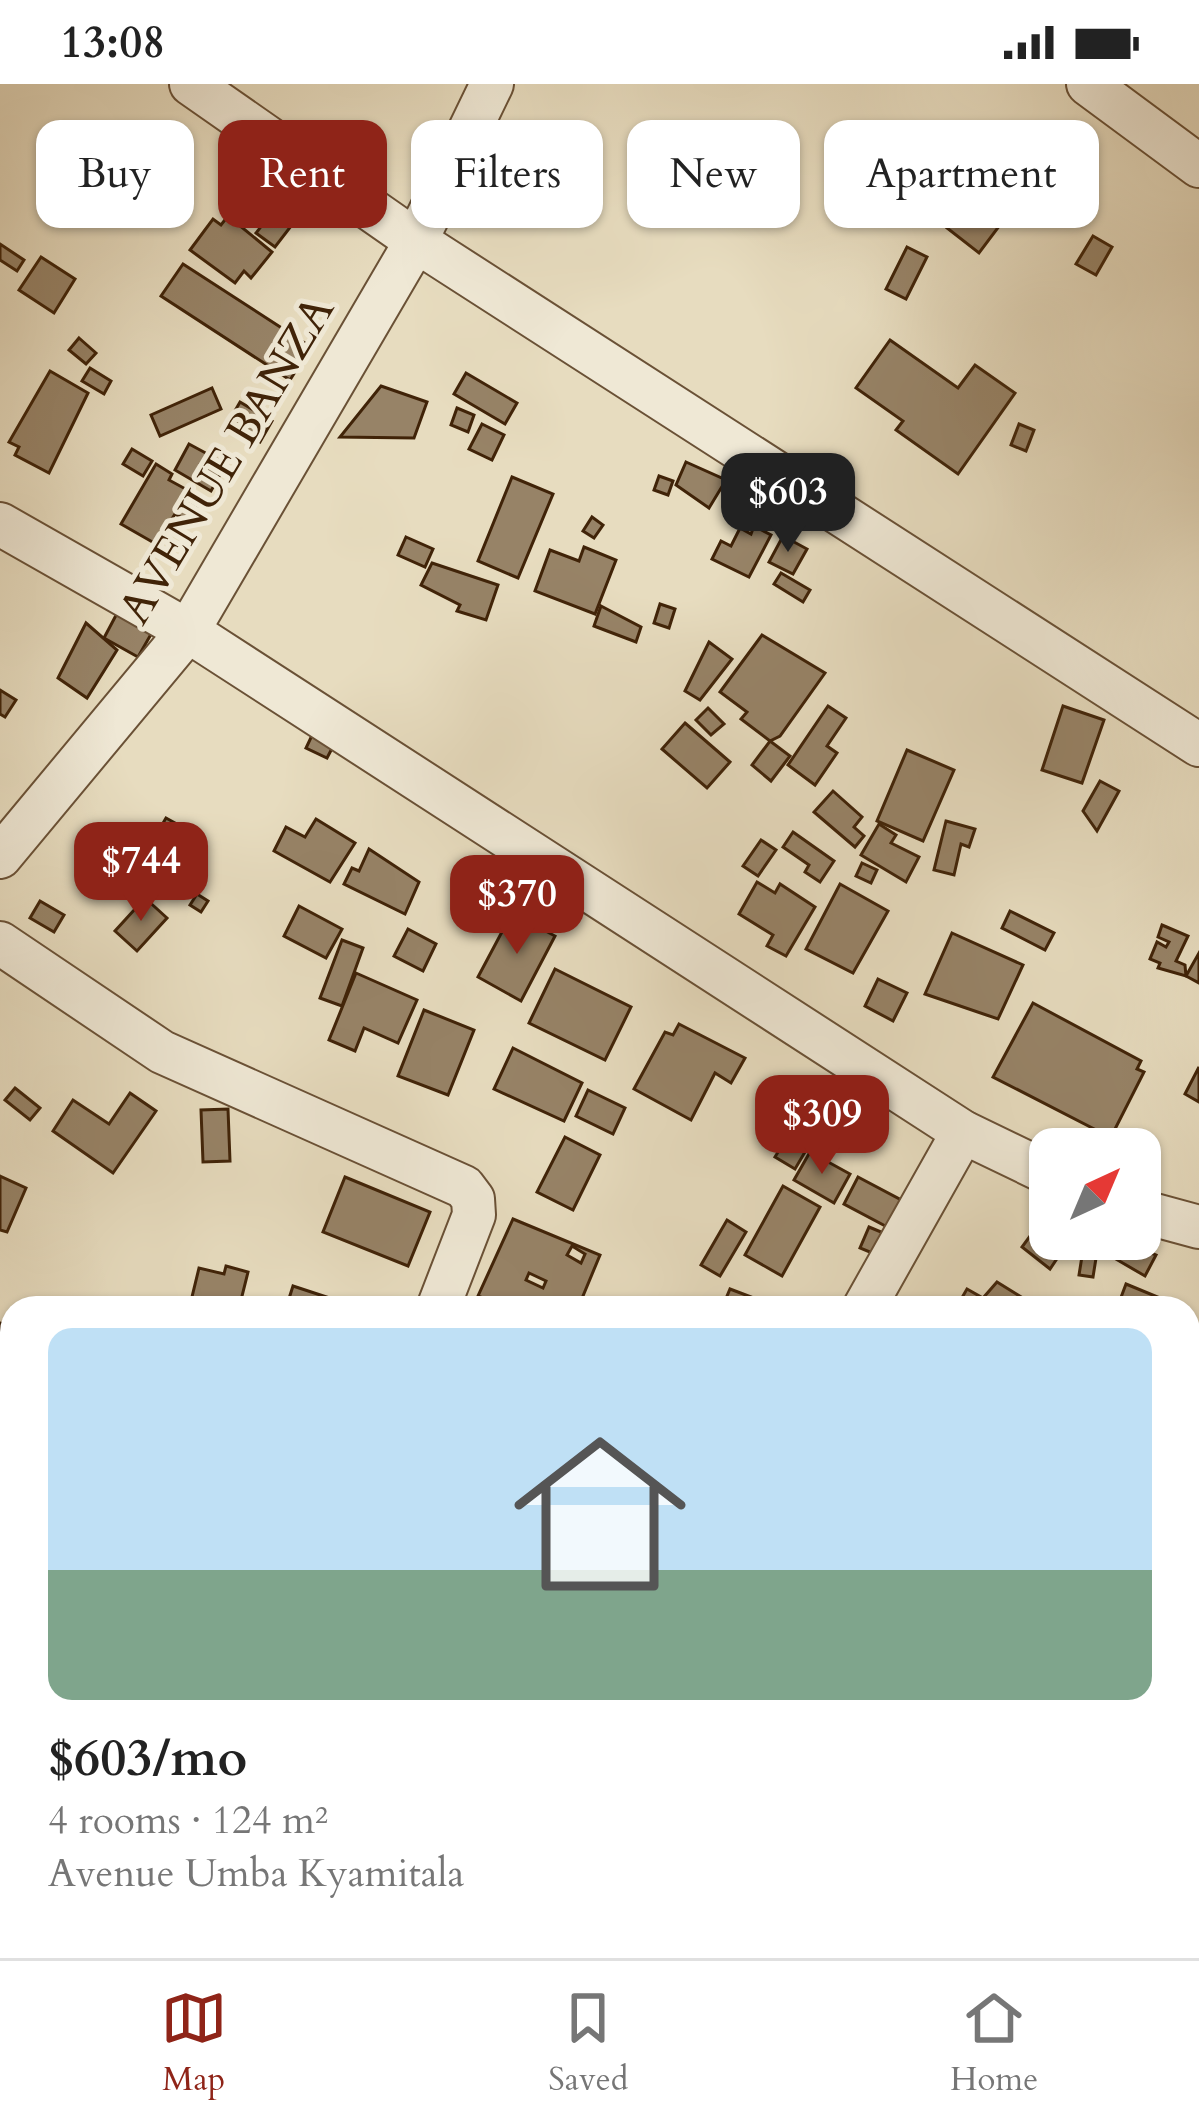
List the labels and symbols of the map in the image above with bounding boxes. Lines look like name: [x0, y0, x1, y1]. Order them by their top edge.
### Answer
street label: AVENUE BANZA: [104, 284, 348, 635]
pin: $603: [717, 453, 859, 555]
pin: $744: [70, 822, 212, 924]
pin: $370: [446, 855, 588, 957]
pin: $309: [751, 1075, 893, 1177]
north arrow: [1029, 1128, 1161, 1260]

